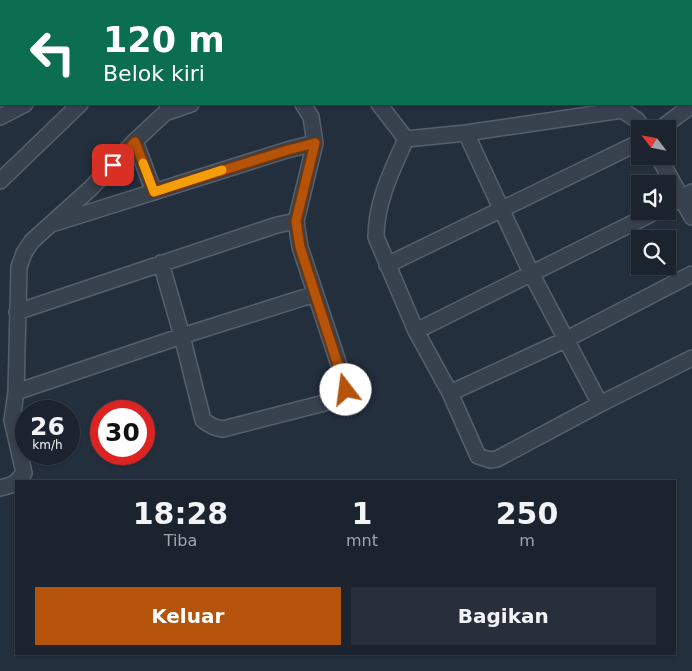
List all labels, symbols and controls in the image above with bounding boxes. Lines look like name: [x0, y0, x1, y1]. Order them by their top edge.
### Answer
icon: left: [20, 20, 85, 85]
text: 120 m: [103, 20, 225, 60]
text: Belok kiri: [103, 61, 205, 86]
north arrow: [631, 120, 676, 165]
map controls: [631, 120, 676, 275]
pin: [92, 144, 134, 186]
icon: arrive: [99, 151, 127, 179]
button: sound: [631, 175, 676, 220]
button: search: [631, 230, 676, 275]
position arrow: [319, 363, 371, 415]
speed limit sign: 30: [90, 400, 155, 465]
text: 26: [30, 412, 65, 441]
text: km/h: [32, 438, 63, 452]
text: 18:28: [133, 496, 228, 531]
text: 1: [352, 496, 372, 531]
text: 250: [496, 496, 558, 531]
text: Tiba: [164, 531, 197, 550]
text: mnt: [346, 531, 378, 550]
text: m: [519, 531, 535, 550]
button: Keluar: [35, 587, 341, 645]
button: Bagikan: [351, 587, 656, 645]

